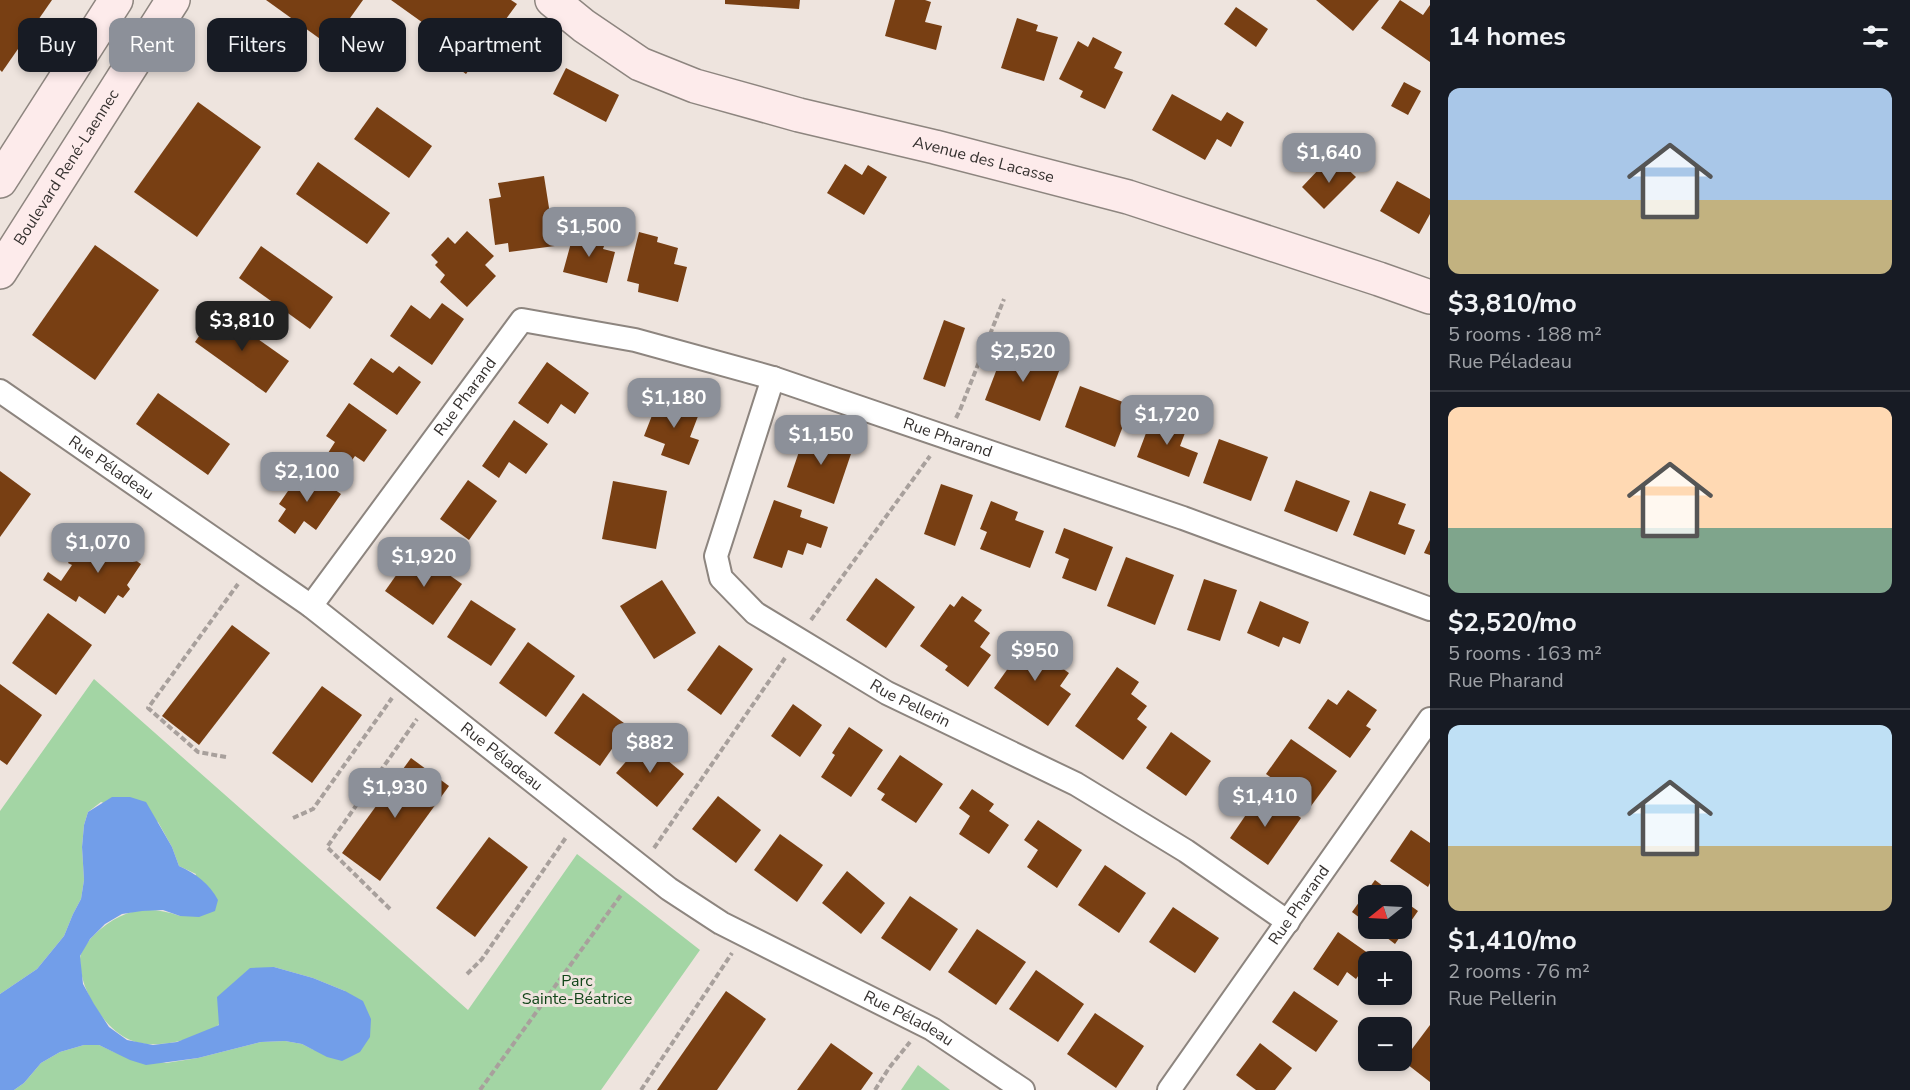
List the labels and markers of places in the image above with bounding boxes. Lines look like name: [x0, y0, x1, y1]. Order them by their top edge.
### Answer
pin: $1,640: [1280, 133, 1378, 184]
pin: $1,500: [540, 207, 638, 258]
pin: $3,810: [193, 301, 291, 352]
pin: $2,520: [974, 332, 1072, 383]
pin: $1,180: [625, 378, 723, 429]
pin: $1,720: [1118, 395, 1216, 446]
pin: $1,150: [772, 415, 870, 466]
pin: $2,100: [258, 452, 356, 503]
pin: $1,070: [49, 523, 147, 574]
pin: $1,920: [375, 537, 473, 588]
pin: $950: [999, 631, 1071, 682]
pin: $882: [614, 723, 686, 774]
pin: $1,930: [346, 768, 444, 819]
pin: $1,410: [1216, 777, 1314, 828]

